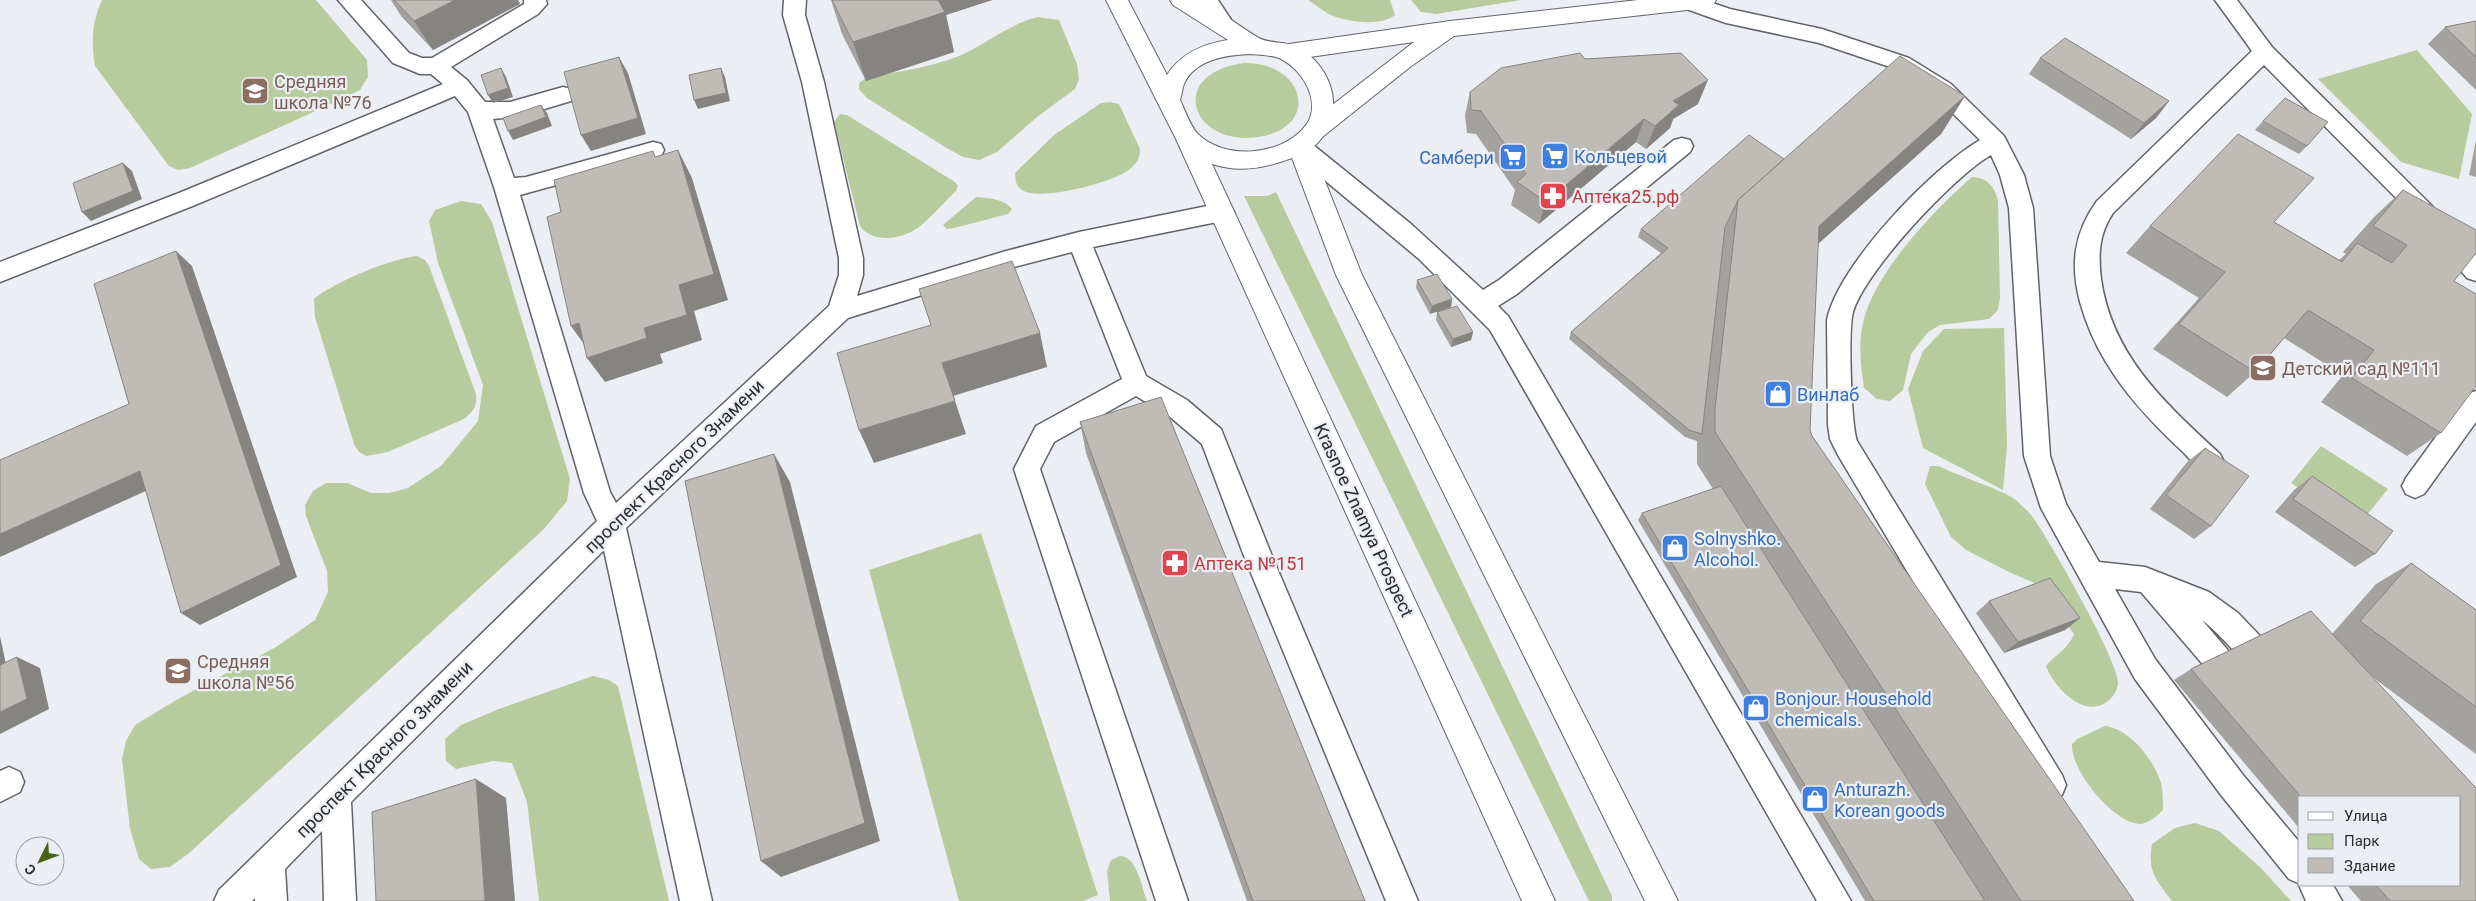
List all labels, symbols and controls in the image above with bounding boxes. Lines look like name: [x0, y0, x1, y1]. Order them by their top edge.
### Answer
place label: Средняя школа №76: [274, 71, 372, 113]
school or university icon: Средняя школа №76: [240, 76, 270, 106]
supermarket icon: Кольцевой: [1540, 141, 1570, 171]
supermarket icon: Самбери: [1498, 142, 1528, 172]
place label: Кольцевой: [1574, 146, 1667, 167]
place label: Самбери: [1419, 147, 1494, 168]
pharmacy icon: Аптека25.рф: [1538, 181, 1568, 211]
place label: Аптека25.рф: [1572, 186, 1679, 207]
school or university icon: Детский сад №111: [2248, 353, 2278, 383]
place label: Детский сад №111: [2282, 358, 2441, 379]
street label: проспект Красного Знамени: [580, 375, 768, 557]
shop icon: Винлаб: [1763, 379, 1793, 409]
place label: Винлаб: [1797, 384, 1859, 405]
street label: Krasnoe Znamya Prospect: [1310, 420, 1418, 620]
place label: Solnyshko. Alcohol.: [1694, 528, 1781, 570]
shop icon: Solnyshko. Alcohol.: [1660, 533, 1690, 563]
pharmacy icon: Аптека №151: [1160, 548, 1190, 578]
place label: Аптека №151: [1194, 553, 1306, 574]
place label: Средняя школа №56: [197, 651, 295, 693]
school or university icon: Средняя школа №56: [163, 656, 193, 686]
street label: проспект Красного Знамени: [291, 656, 477, 842]
place label: Bonjour. Household chemicals.: [1775, 688, 1932, 730]
shop icon: Bonjour. Household chemicals.: [1741, 693, 1771, 723]
place label: Anturazh. Korean goods: [1834, 779, 1945, 821]
shop icon: Anturazh. Korean goods: [1800, 784, 1830, 814]
legend: [2298, 796, 2461, 886]
text: Улица: [2344, 807, 2387, 825]
text: Парк: [2344, 832, 2379, 850]
north arrow: [15, 836, 65, 886]
text: Здание: [2344, 857, 2395, 875]
text: С: [21, 861, 39, 878]

